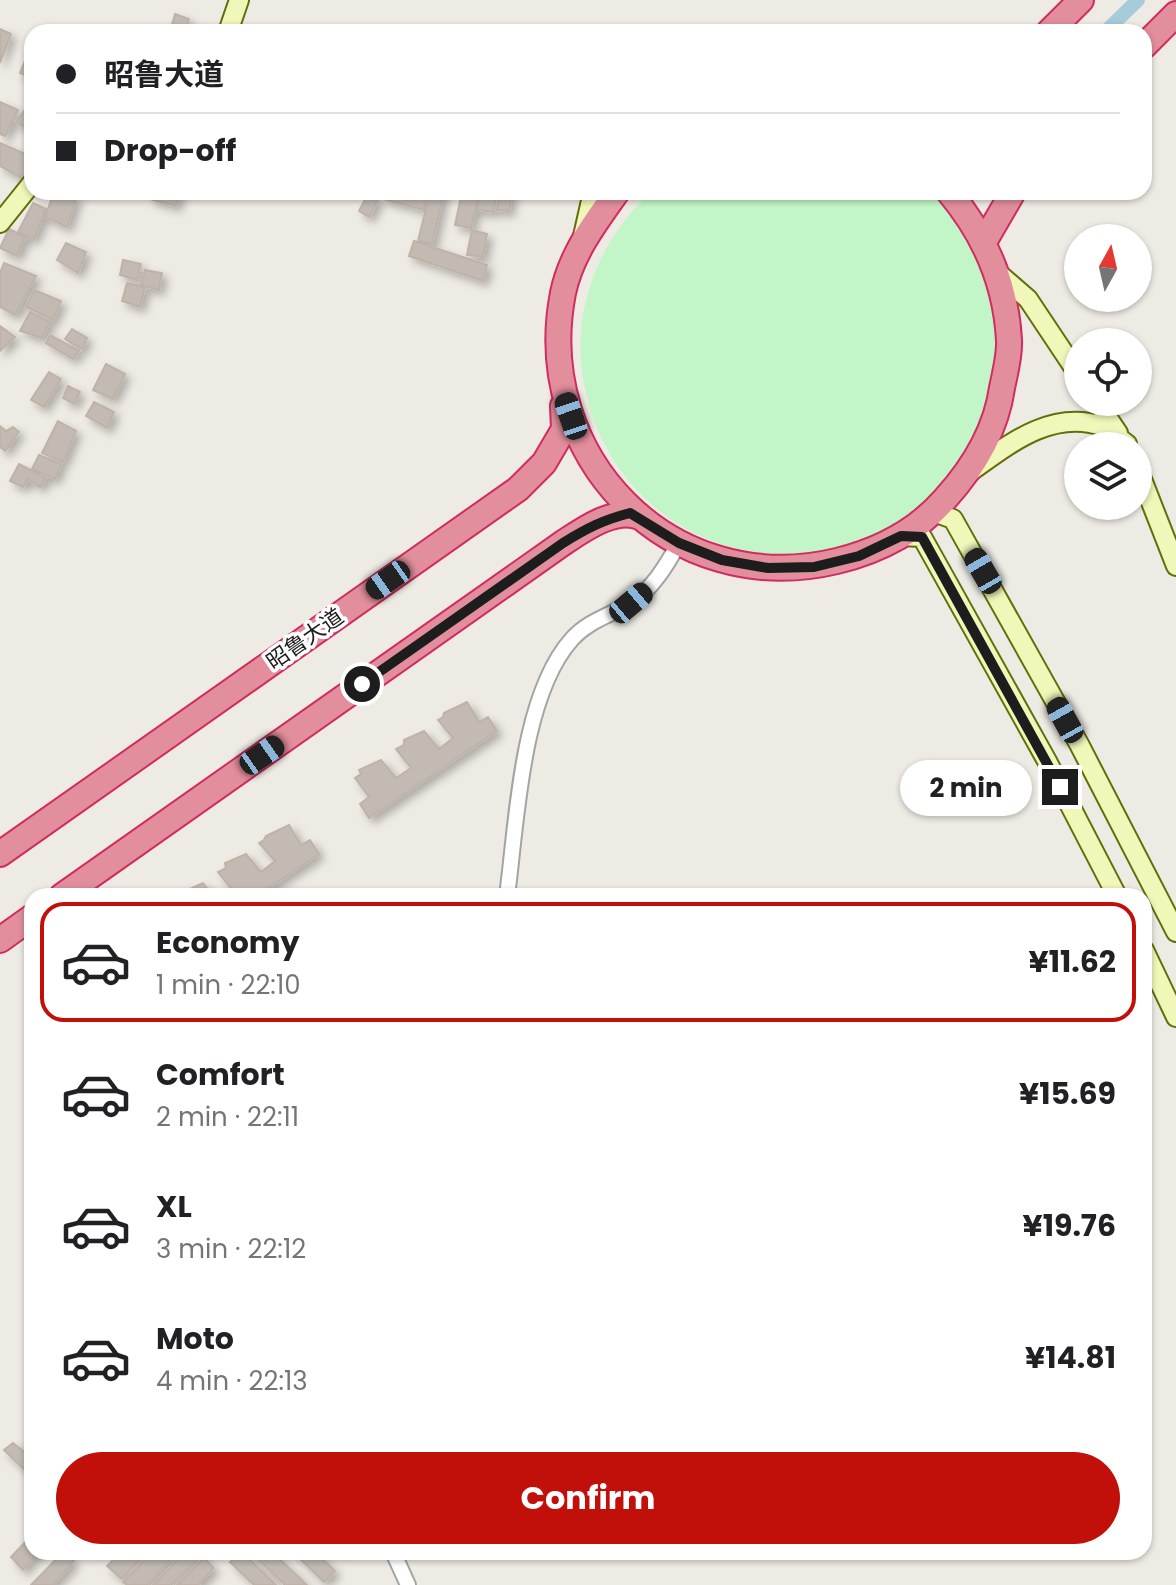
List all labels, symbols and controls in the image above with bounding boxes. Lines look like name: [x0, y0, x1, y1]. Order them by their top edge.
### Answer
text: 昭鲁大道: [104, 53, 224, 96]
text: Drop-off: [104, 129, 236, 172]
north arrow: [1064, 224, 1152, 312]
map controls: [1064, 224, 1152, 520]
button: locate: [1064, 328, 1152, 416]
car: [552, 389, 590, 443]
button: layers: [1064, 432, 1152, 520]
car: [961, 544, 1005, 598]
car: [361, 556, 415, 604]
car: [605, 578, 657, 628]
street label: 昭鲁大道: [260, 601, 350, 677]
route start: [344, 666, 380, 702]
car: [1043, 693, 1087, 747]
car: [235, 731, 289, 779]
callout: 2 min: [900, 759, 1032, 815]
route end: [1042, 769, 1078, 805]
text: 2 min: [929, 770, 1003, 806]
text: Economy: [156, 921, 300, 964]
icon: car: [60, 926, 132, 998]
text: ¥11.62: [1029, 940, 1116, 983]
text: 1 min · 22:10: [156, 967, 301, 1003]
text: Comfort: [156, 1053, 285, 1096]
icon: car: [60, 1058, 132, 1130]
text: ¥15.69: [1019, 1072, 1116, 1115]
text: 2 min · 22:11: [156, 1099, 299, 1135]
text: XL: [156, 1185, 192, 1228]
icon: car: [60, 1190, 132, 1262]
text: ¥19.76: [1023, 1204, 1116, 1247]
text: 3 min · 22:12: [156, 1231, 306, 1267]
text: Moto: [156, 1317, 234, 1360]
icon: car: [60, 1322, 132, 1394]
text: ¥14.81: [1025, 1336, 1116, 1379]
text: 4 min · 22:13: [156, 1363, 308, 1399]
button: Confirm: [56, 1452, 1120, 1544]

